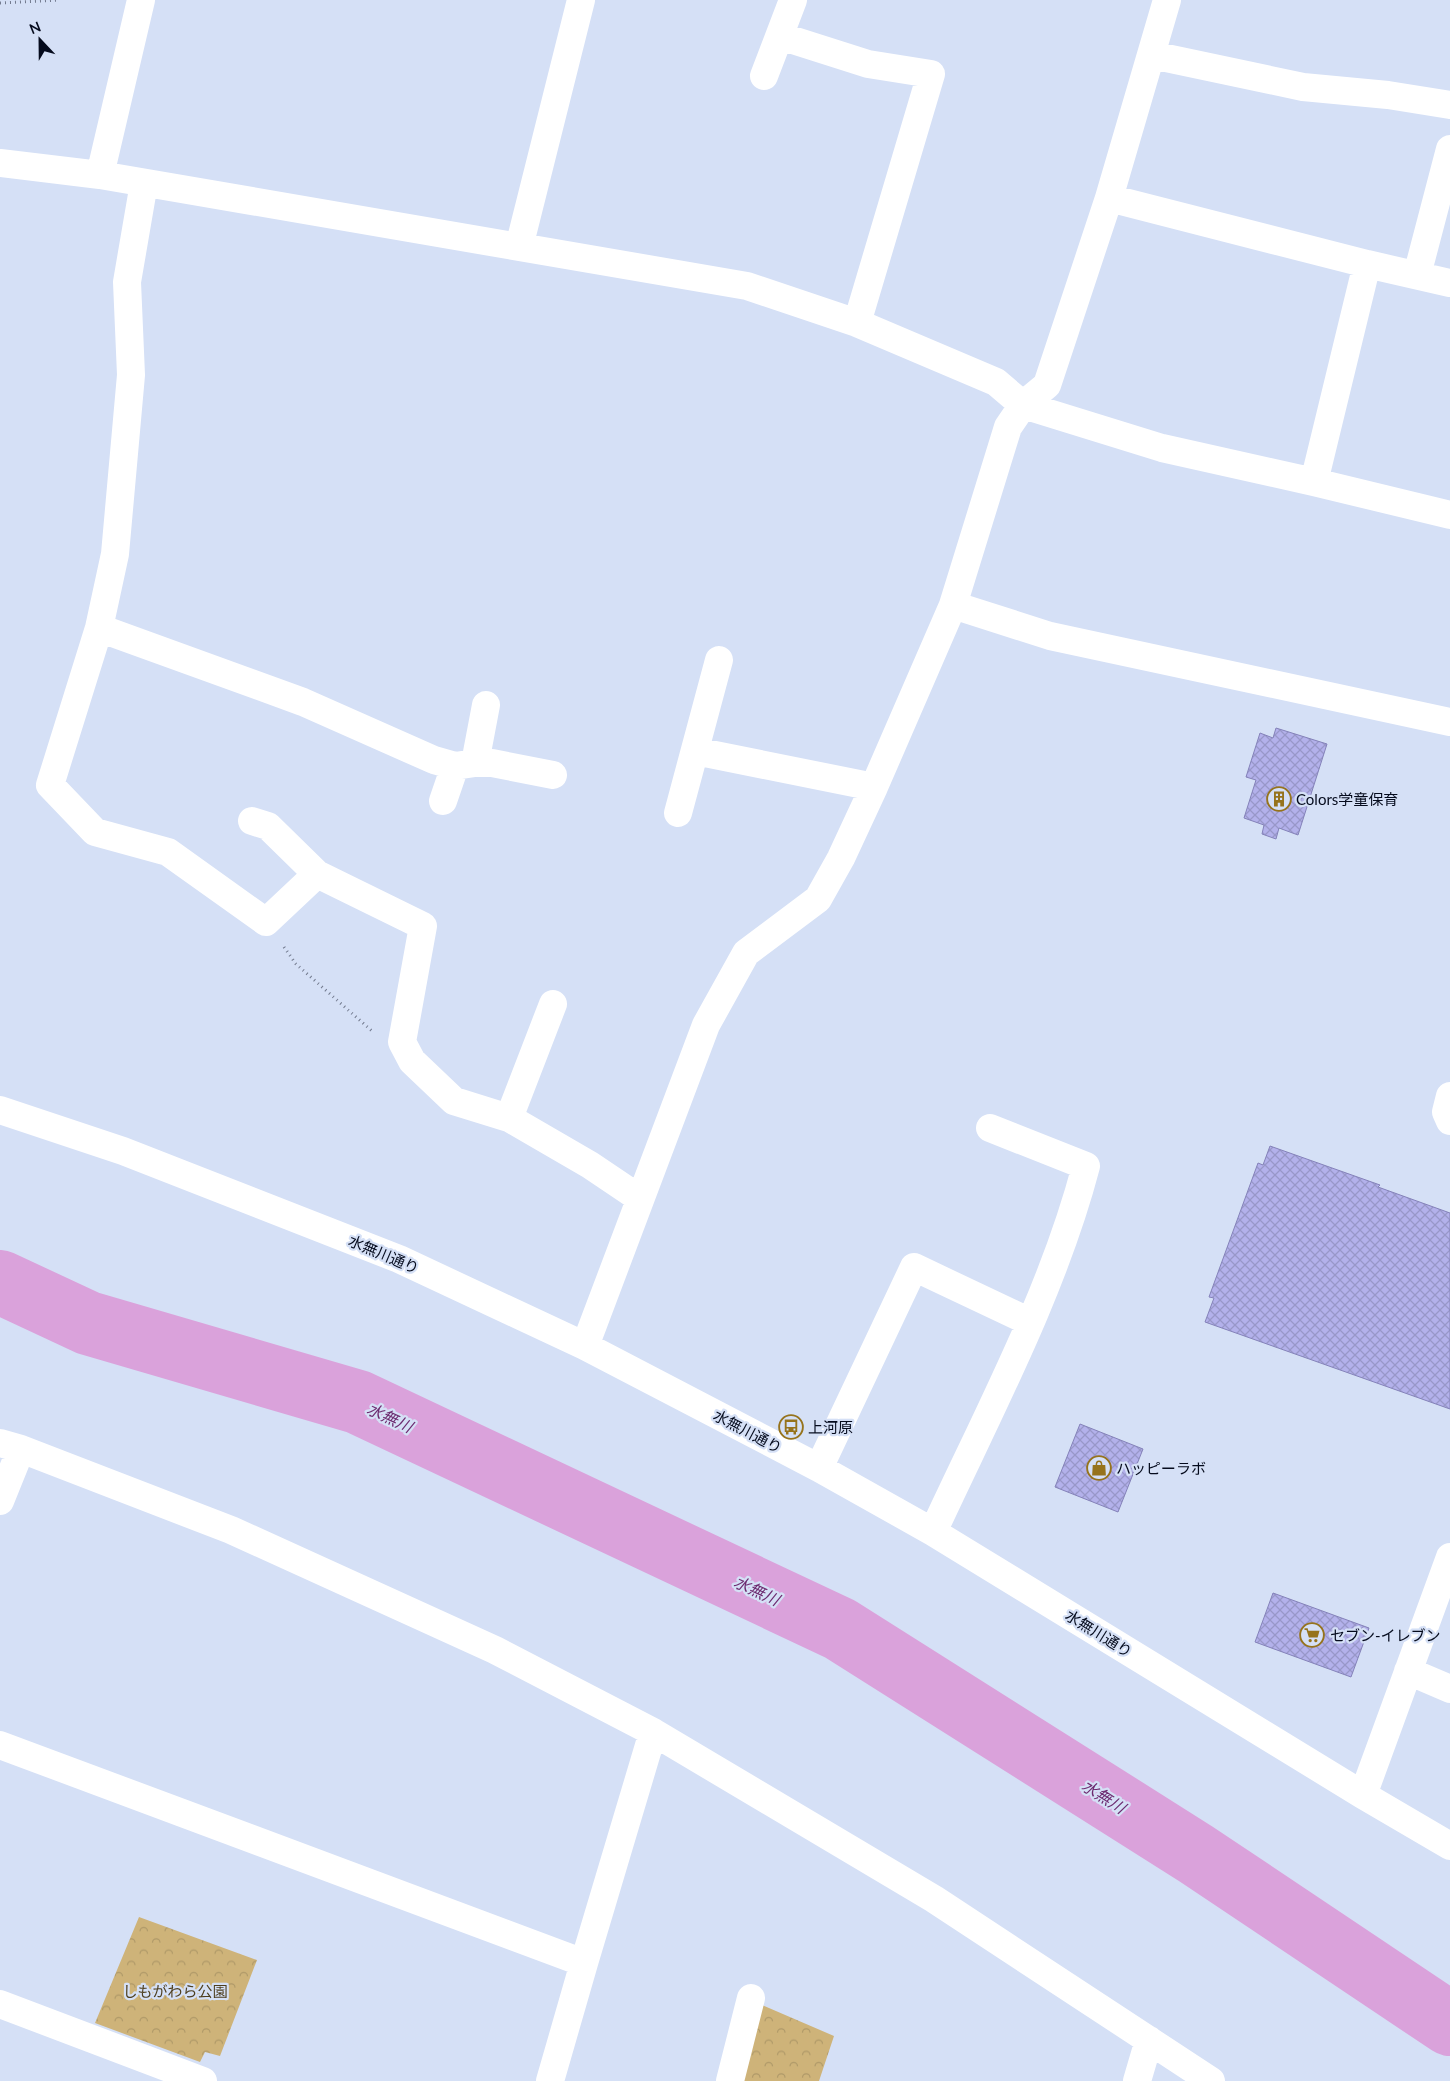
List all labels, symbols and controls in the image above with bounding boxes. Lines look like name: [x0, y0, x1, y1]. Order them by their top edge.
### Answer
north arrow: [15, 15, 65, 65]
text: N: [27, 18, 43, 37]
building icon: Colors学童保育: [1266, 786, 1292, 812]
place label: Colors学童保育: [1296, 790, 1398, 808]
street label: 水無川通り: [346, 1231, 422, 1277]
water label: 水無川: [364, 1398, 418, 1437]
street label: 水無川通り: [711, 1405, 785, 1457]
bus stop icon: 上河原: [778, 1414, 804, 1440]
place label: 上河原: [808, 1418, 853, 1436]
shop icon: ハッピーラボ: [1086, 1455, 1112, 1481]
place label: ハッピーラボ: [1116, 1459, 1206, 1477]
water label: 水無川: [731, 1571, 785, 1610]
street label: 水無川通り: [1062, 1605, 1136, 1661]
supermarket icon: セブン-イレブン: [1299, 1622, 1325, 1648]
place label: セブン-イレブン: [1330, 1626, 1441, 1644]
water label: 水無川: [1079, 1775, 1131, 1818]
park label: しもがわら公園: [122, 1982, 228, 2000]

